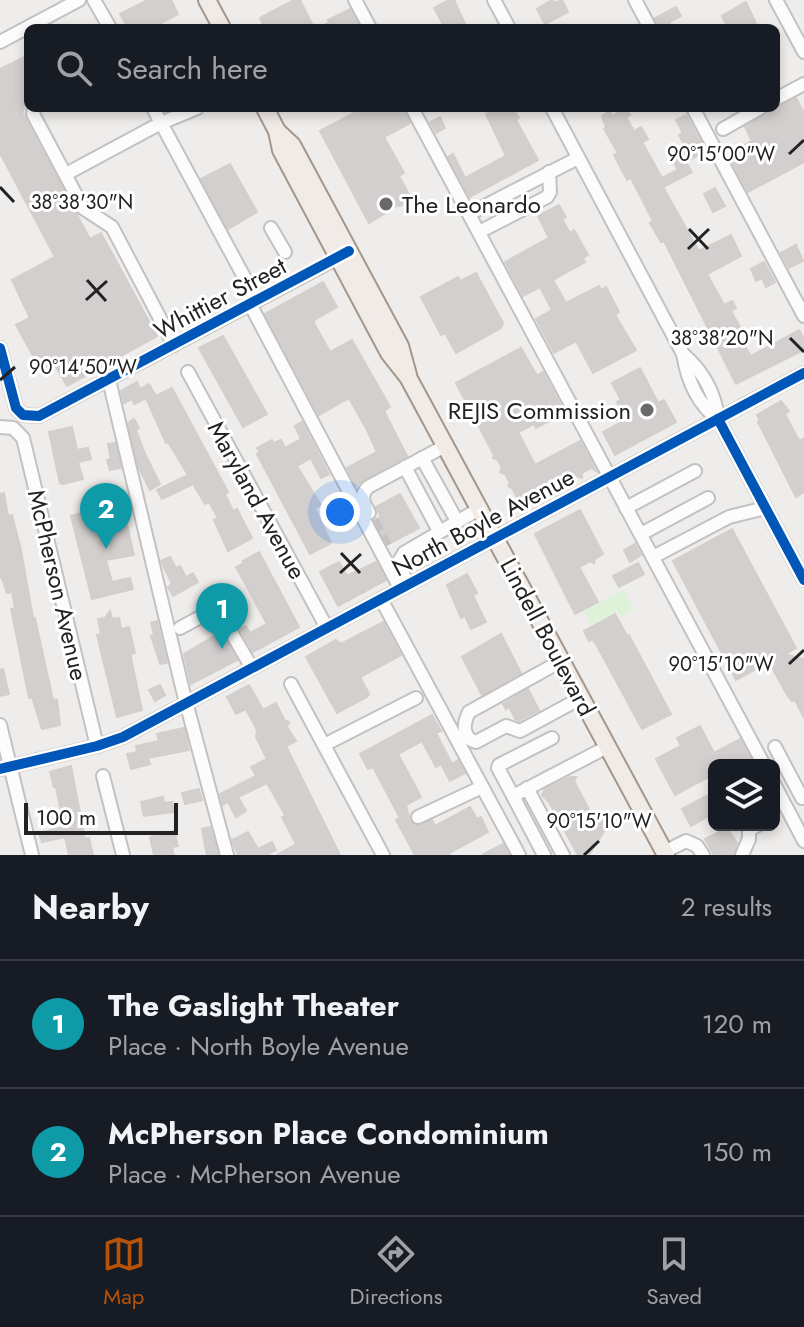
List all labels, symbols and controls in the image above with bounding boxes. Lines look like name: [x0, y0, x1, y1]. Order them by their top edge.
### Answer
search box: [24, 24, 780, 112]
icon: search: [52, 46, 96, 90]
text: Search here: [116, 47, 268, 90]
text: 90°15'00"W: [667, 140, 775, 169]
place label: The Leonardo: [402, 187, 541, 222]
text: 38°38'30"N: [31, 188, 133, 217]
marker: The Leonardo: [377, 195, 395, 213]
street label: Whittier Street: [148, 248, 293, 348]
text: 38°38'20"N: [670, 324, 774, 353]
text: 90°14'50"W: [29, 353, 137, 382]
place label: REJIS Commission: [448, 393, 631, 428]
marker: REJIS Commission: [638, 401, 656, 419]
street label: Maryland Avenue: [199, 415, 315, 585]
street label: North Boyle Avenue: [386, 459, 580, 585]
pin: 2: [80, 483, 132, 549]
street label: McPherson Avenue: [19, 486, 97, 684]
your location: [320, 492, 360, 532]
street label: Lindell Boulevard: [492, 552, 604, 722]
pin: 1: [196, 583, 248, 649]
text: 90°15'10"W: [668, 650, 774, 679]
map controls: [708, 759, 780, 831]
button: layers: [708, 759, 780, 831]
scale bar: [24, 799, 178, 835]
text: 100 m: [36, 801, 96, 833]
text: 90°15'10"W: [546, 807, 652, 836]
text: Nearby: [32, 883, 149, 932]
text: 2 results: [681, 888, 772, 926]
text: The Gaslight Theater: [108, 984, 399, 1027]
text: 1: [51, 1005, 65, 1043]
text: 120 m: [702, 1005, 772, 1043]
text: Place · North Boyle Avenue: [108, 1027, 409, 1065]
text: McPherson Place Condominium: [108, 1112, 549, 1155]
text: 2: [49, 1133, 67, 1171]
text: 150 m: [702, 1133, 772, 1171]
text: Place · McPherson Avenue: [108, 1155, 401, 1193]
tab: Map: [102, 1232, 146, 1312]
tab: Directions: [350, 1232, 443, 1312]
tab: Saved: [646, 1232, 702, 1312]

